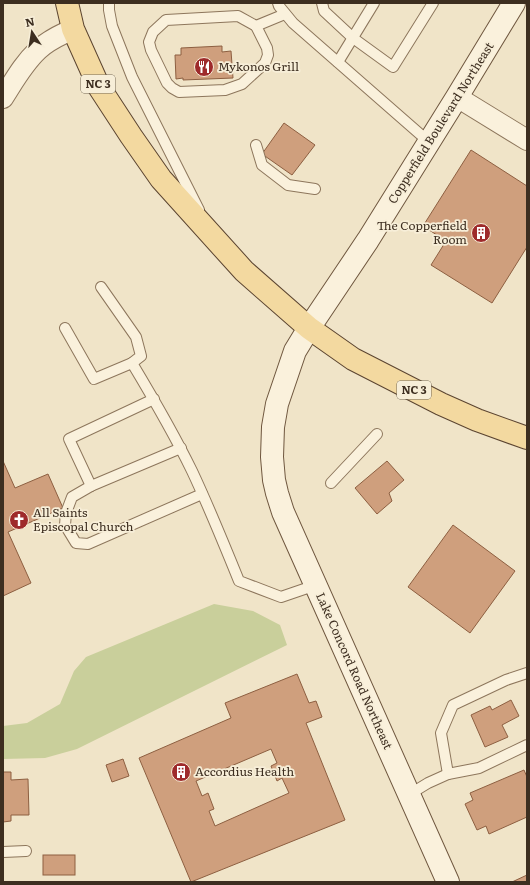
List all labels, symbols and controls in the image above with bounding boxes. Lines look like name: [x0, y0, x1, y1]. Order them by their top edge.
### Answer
north arrow: [12, 12, 52, 52]
text: N: [24, 12, 36, 30]
street label: Copperfield Boulevard Northeast: [383, 38, 498, 207]
restaurant icon: Mykonos Grill: [193, 56, 215, 78]
place label: Mykonos Grill: [218, 57, 299, 75]
road number: NC 3: [81, 75, 115, 93]
place label: The Copperfield Room: [377, 216, 468, 248]
building icon: The Copperfield Room: [470, 222, 492, 244]
road number: NC 3: [397, 381, 431, 399]
place label: All Saints Episcopal Church: [33, 503, 134, 535]
church icon: All Saints Episcopal Church: [8, 509, 30, 531]
street label: Lake Concord Road Northeast: [312, 589, 398, 752]
building icon: Accordius Health: [170, 761, 192, 783]
place label: Accordius Health: [195, 762, 294, 780]

